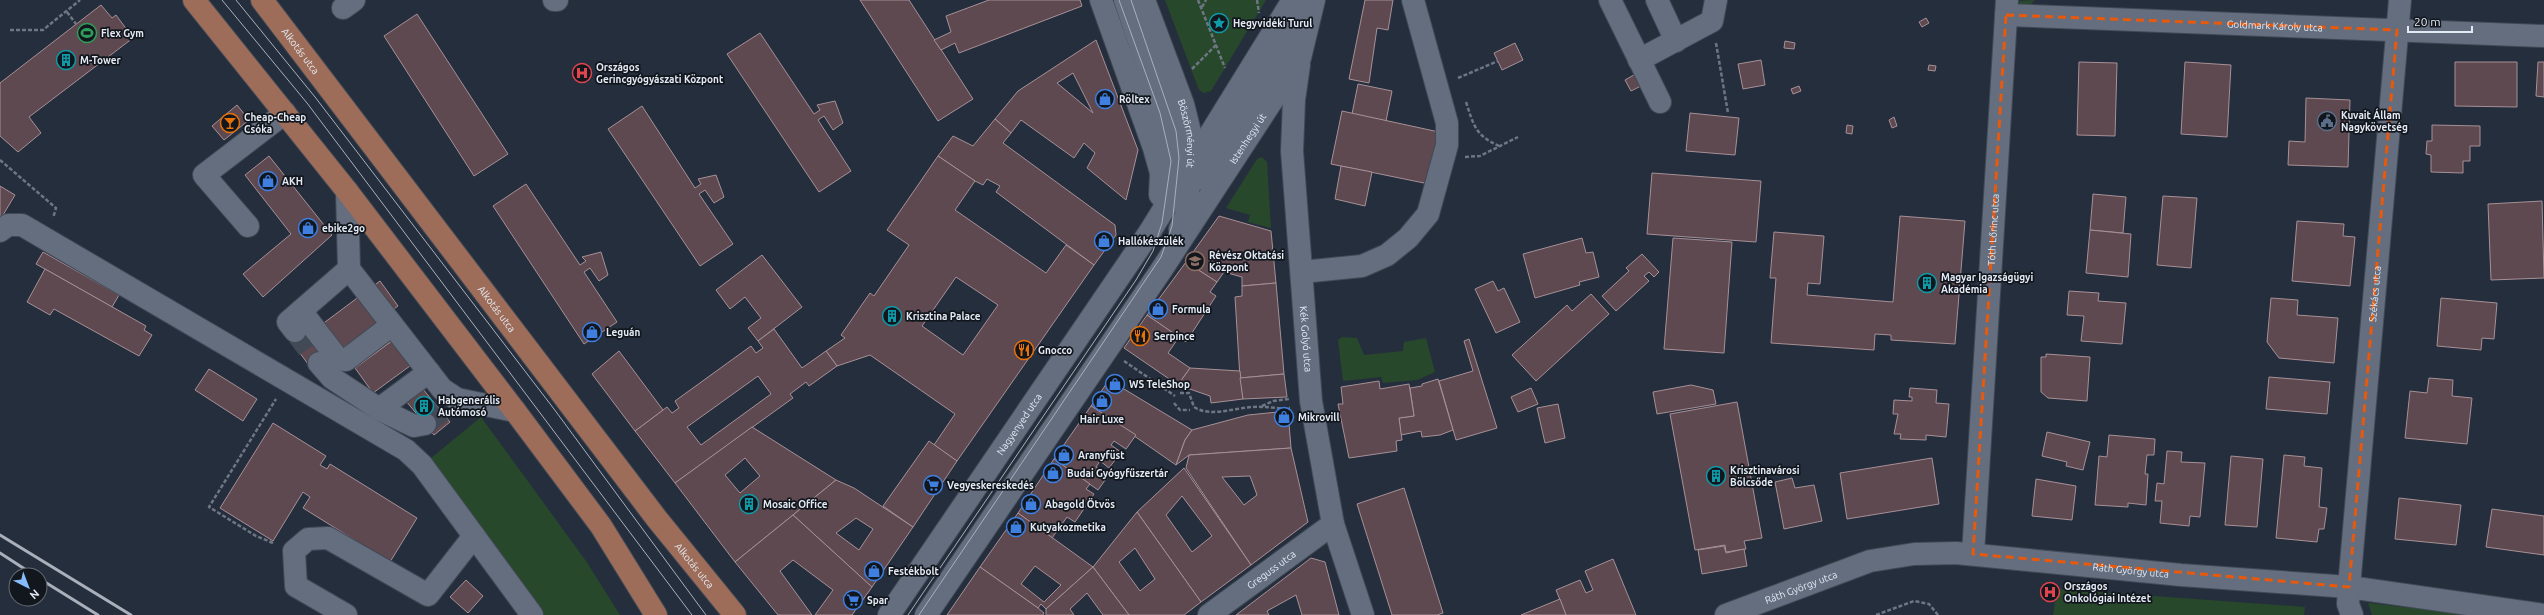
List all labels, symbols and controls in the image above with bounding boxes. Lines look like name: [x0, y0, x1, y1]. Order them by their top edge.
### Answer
scale bar: [2408, 8, 2472, 34]
place icon: Hegyvidéki Turul: [1208, 12, 1230, 34]
text: 20 m: [2414, 15, 2441, 28]
place label: Hegyvidéki Turul: [1233, 18, 1312, 29]
street label: Goldmark Károly utca: [2227, 18, 2323, 33]
sports icon: Flex Gym: [76, 22, 98, 44]
street label: Alkotás utca: [280, 26, 322, 76]
place label: Flex Gym: [101, 28, 144, 39]
building icon: M-Tower: [55, 49, 77, 71]
place label: M-Tower: [80, 55, 121, 66]
hospital icon: Országos Gerincgyógyászati Központ: [571, 62, 593, 84]
place label: Országos Gerincgyógyászati Központ: [596, 62, 724, 85]
shop icon: Röltex: [1094, 88, 1116, 110]
place label: Röltex: [1119, 94, 1150, 105]
street label: Böszörményi út: [1176, 97, 1197, 168]
place label: Kuvait Állam Nagykövetség: [2341, 108, 2408, 133]
public building icon: Kuvait Állam Nagykövetség: [2316, 110, 2338, 132]
street label: Istenhegyi út: [1227, 111, 1268, 166]
bar icon: Cheap-Cheap Csóka: [219, 112, 241, 134]
place label: Cheap-Cheap Csóka: [244, 112, 306, 135]
shop icon: AKH: [257, 170, 279, 192]
place label: AKH: [282, 176, 303, 187]
street label: Tóth Lőrinc utca: [1985, 193, 2001, 266]
shop icon: ebike2go: [297, 217, 319, 239]
place label: ebike2go: [322, 223, 365, 234]
shop icon: Hallókészülék: [1093, 230, 1115, 252]
place label: Hallókészülék: [1118, 236, 1184, 247]
school or university icon: Révész Oktatási Központ: [1184, 250, 1206, 272]
place label: Révész Oktatási Központ: [1209, 250, 1284, 273]
street label: Székács utca: [2367, 265, 2382, 322]
building icon: Magyar Igazságügyi Akadémia: [1916, 272, 1938, 294]
place label: Magyar Igazságügyi Akadémia: [1941, 272, 2033, 295]
street label: Alkotás utca: [476, 284, 518, 334]
shop icon: Formula: [1147, 298, 1169, 320]
place label: Formula: [1172, 304, 1211, 315]
building icon: Krisztina Palace: [881, 305, 903, 327]
street label: Kék Golyó utca: [1298, 306, 1314, 373]
place label: Krisztina Palace: [906, 311, 981, 322]
shop icon: Leguán: [581, 321, 603, 343]
restaurant icon: Serpince: [1129, 325, 1151, 347]
place label: Leguán: [606, 327, 640, 338]
place label: Serpince: [1154, 331, 1195, 342]
restaurant icon: Gnocco: [1013, 339, 1035, 361]
place label: Gnocco: [1038, 345, 1072, 356]
shop icon: WS TeleShop: [1104, 373, 1126, 395]
place label: WS TeleShop: [1129, 379, 1190, 390]
shop icon: Hair Luxe: [1091, 390, 1113, 412]
street label: Nagyenyed utca: [994, 391, 1044, 457]
building icon: Habgenerális Autómosó: [413, 395, 435, 417]
place label: Habgenerális Autómosó: [438, 395, 500, 418]
shop icon: Mikrovill: [1273, 406, 1295, 428]
place label: Mikrovill: [1298, 412, 1339, 423]
place label: Hair Luxe: [1080, 414, 1124, 425]
shop icon: Aranyfüst: [1053, 444, 1075, 466]
place label: Aranyfüst: [1078, 450, 1125, 461]
shop icon: Budai Gyógyfűszertár: [1042, 462, 1064, 484]
building icon: Krisztinavárosi Bölcsőde: [1705, 465, 1727, 487]
place label: Krisztinavárosi Bölcsőde: [1730, 465, 1800, 488]
place label: Budai Gyógyfűszertár: [1067, 467, 1169, 479]
supermarket icon: Vegyeskereskedés: [922, 474, 944, 496]
place label: Vegyeskereskedés: [947, 480, 1034, 491]
building icon: Mosaic Office: [738, 493, 760, 515]
shop icon: Abagold Ötvös: [1020, 493, 1042, 515]
place label: Abagold Ötvös: [1045, 498, 1115, 510]
place label: Mosaic Office: [763, 499, 828, 510]
shop icon: Kutyakozmetika: [1005, 516, 1027, 538]
place label: Kutyakozmetika: [1030, 522, 1106, 533]
street label: Alkotás utca: [673, 541, 716, 590]
street label: Greguss utca: [1245, 548, 1298, 591]
shop icon: Festékbolt: [863, 560, 885, 582]
street label: Ráth György utca: [2092, 561, 2169, 579]
place label: Festékbolt: [888, 566, 940, 577]
north arrow: [8, 567, 48, 607]
street label: Ráth György utca: [1763, 568, 1839, 606]
hospital icon: Országos Onkológiai Intézet: [2039, 581, 2061, 603]
place label: Országos Onkológiai Intézet: [2064, 581, 2152, 604]
text: N: [28, 587, 42, 602]
supermarket icon: Spar: [842, 589, 864, 611]
place label: Spar: [867, 595, 889, 606]

